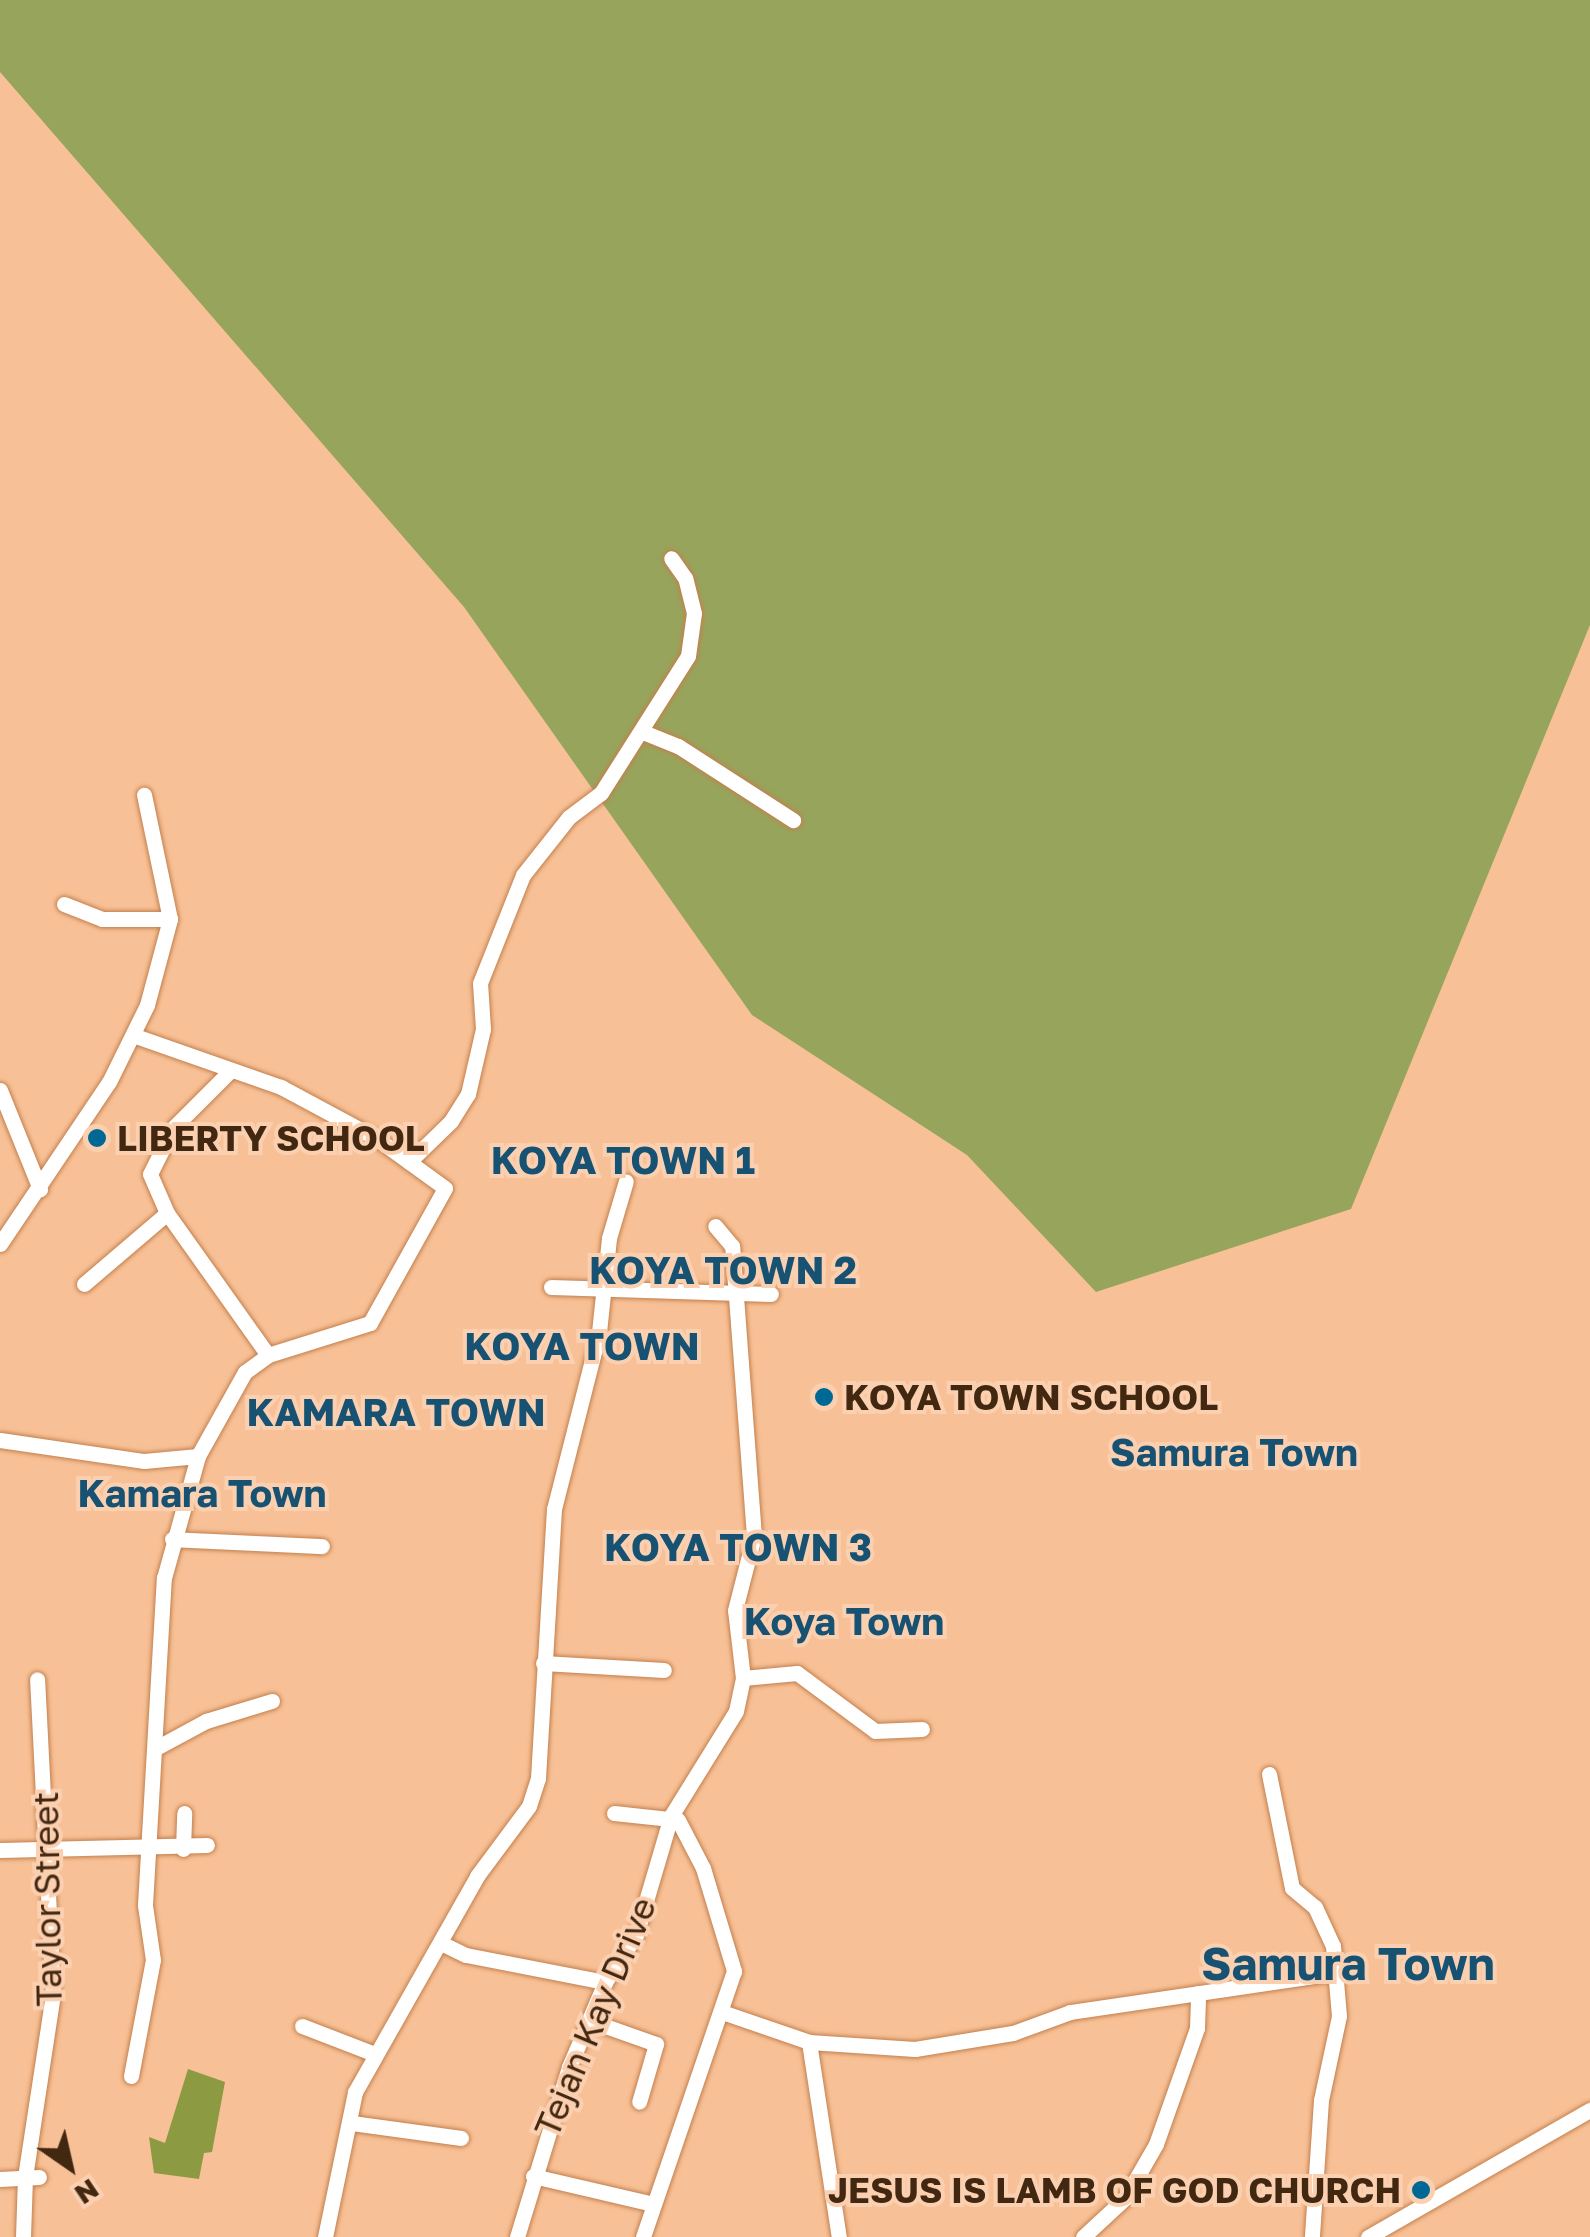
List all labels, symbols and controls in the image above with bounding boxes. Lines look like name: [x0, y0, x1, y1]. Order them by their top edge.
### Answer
place label: LIBERTY SCHOOL: [117, 1117, 425, 1159]
marker: LIBERTY SCHOOL: [86, 1127, 108, 1149]
district label: KOYA TOWN 1: [491, 1137, 755, 1183]
district label: KOYA TOWN 2: [589, 1247, 857, 1293]
district label: KOYA TOWN: [464, 1323, 700, 1369]
place label: KOYA TOWN SCHOOL: [844, 1376, 1218, 1418]
marker: KOYA TOWN SCHOOL: [813, 1386, 835, 1408]
district label: KAMARA TOWN: [246, 1389, 546, 1435]
district label: Samura Town: [1110, 1429, 1358, 1475]
district label: Kamara Town: [77, 1470, 327, 1516]
district label: KOYA TOWN 3: [604, 1524, 872, 1570]
district label: Koya Town: [744, 1598, 944, 1644]
street label: Taylor Street: [24, 1791, 70, 2007]
street label: Tejan Kay Drive: [526, 1891, 664, 2143]
district label: Samura Town: [1201, 1937, 1495, 1991]
north arrow: [20, 2117, 120, 2217]
place label: JESUS IS LAMB OF GOD CHURCH: [828, 2169, 1401, 2211]
text: N: [69, 2173, 105, 2212]
marker: JESUS IS LAMB OF GOD CHURCH: [1410, 2179, 1432, 2201]

